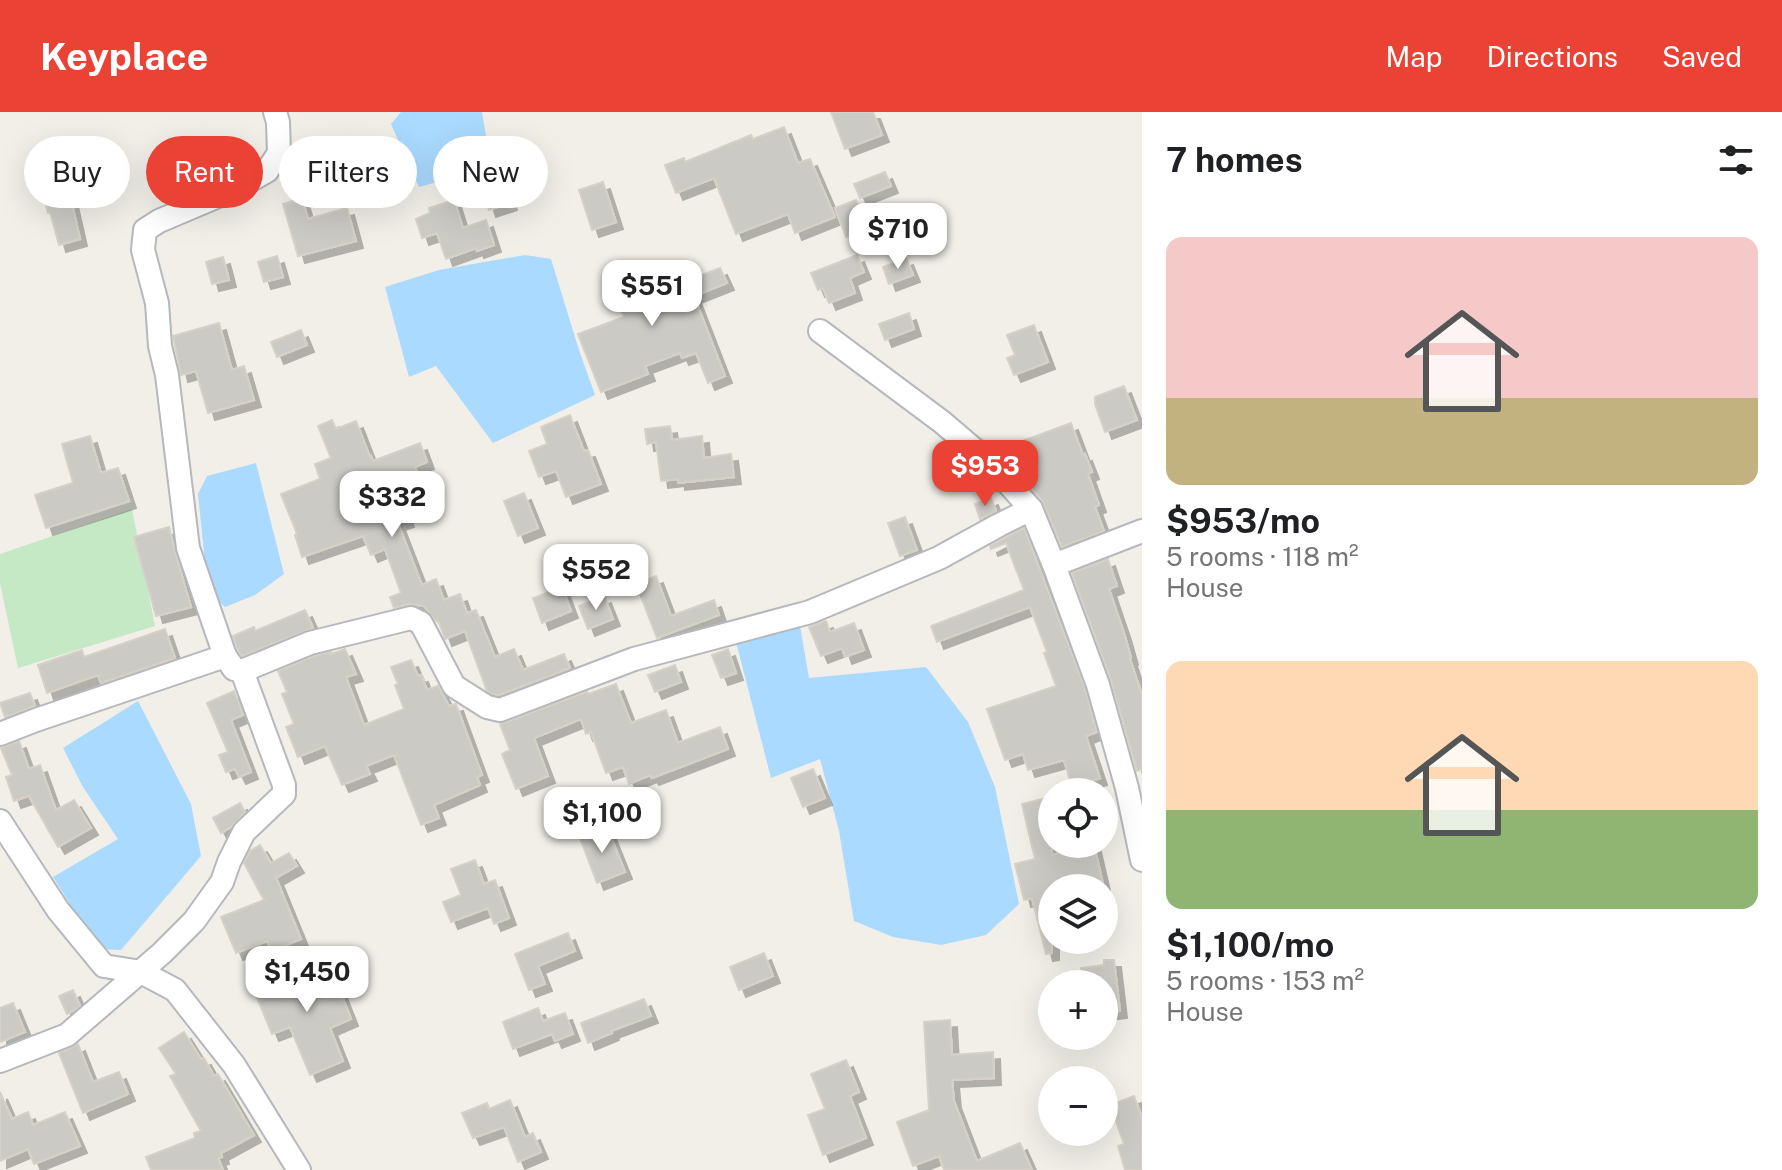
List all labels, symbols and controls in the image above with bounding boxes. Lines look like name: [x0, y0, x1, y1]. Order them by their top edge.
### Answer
text: Keyplace: [40, 34, 208, 79]
text: Map: [1386, 40, 1442, 73]
text: Directions: [1486, 40, 1618, 73]
text: Saved: [1662, 40, 1742, 73]
chip: Buy: [24, 136, 130, 208]
chip: Rent: [146, 136, 263, 208]
chip: Filters: [279, 136, 417, 208]
chip: New: [433, 136, 548, 208]
icon: filters: [1714, 138, 1758, 182]
text: 7 homes: [1166, 140, 1303, 180]
pin: $710: [851, 203, 945, 271]
text: $710: [867, 213, 929, 244]
pin: $551: [605, 260, 699, 328]
text: $551: [620, 270, 684, 301]
icon: home: [1390, 289, 1534, 433]
pin: $953: [938, 440, 1032, 508]
text: $953: [950, 450, 1020, 481]
pin: $332: [345, 471, 439, 539]
text: $332: [358, 481, 426, 512]
text: $953/mo: [1166, 501, 1320, 541]
text: 5 rooms · 118 m²: [1166, 541, 1359, 572]
pin: $552: [549, 544, 643, 612]
text: $552: [561, 554, 631, 585]
text: House: [1166, 572, 1243, 603]
icon: home: [1390, 713, 1534, 857]
map controls: [1038, 778, 1118, 1146]
button: locate: [1038, 778, 1118, 858]
pin: $1,100: [537, 787, 667, 855]
text: $1,100: [562, 797, 642, 828]
button: layers: [1038, 874, 1118, 954]
text: $1,100/mo: [1166, 925, 1334, 965]
pin: $1,450: [242, 946, 372, 1014]
text: $1,450: [264, 956, 351, 987]
text: 5 rooms · 153 m²: [1166, 965, 1364, 996]
button: +: [1038, 970, 1118, 1050]
text: House: [1166, 996, 1243, 1027]
button: −: [1038, 1066, 1118, 1146]

